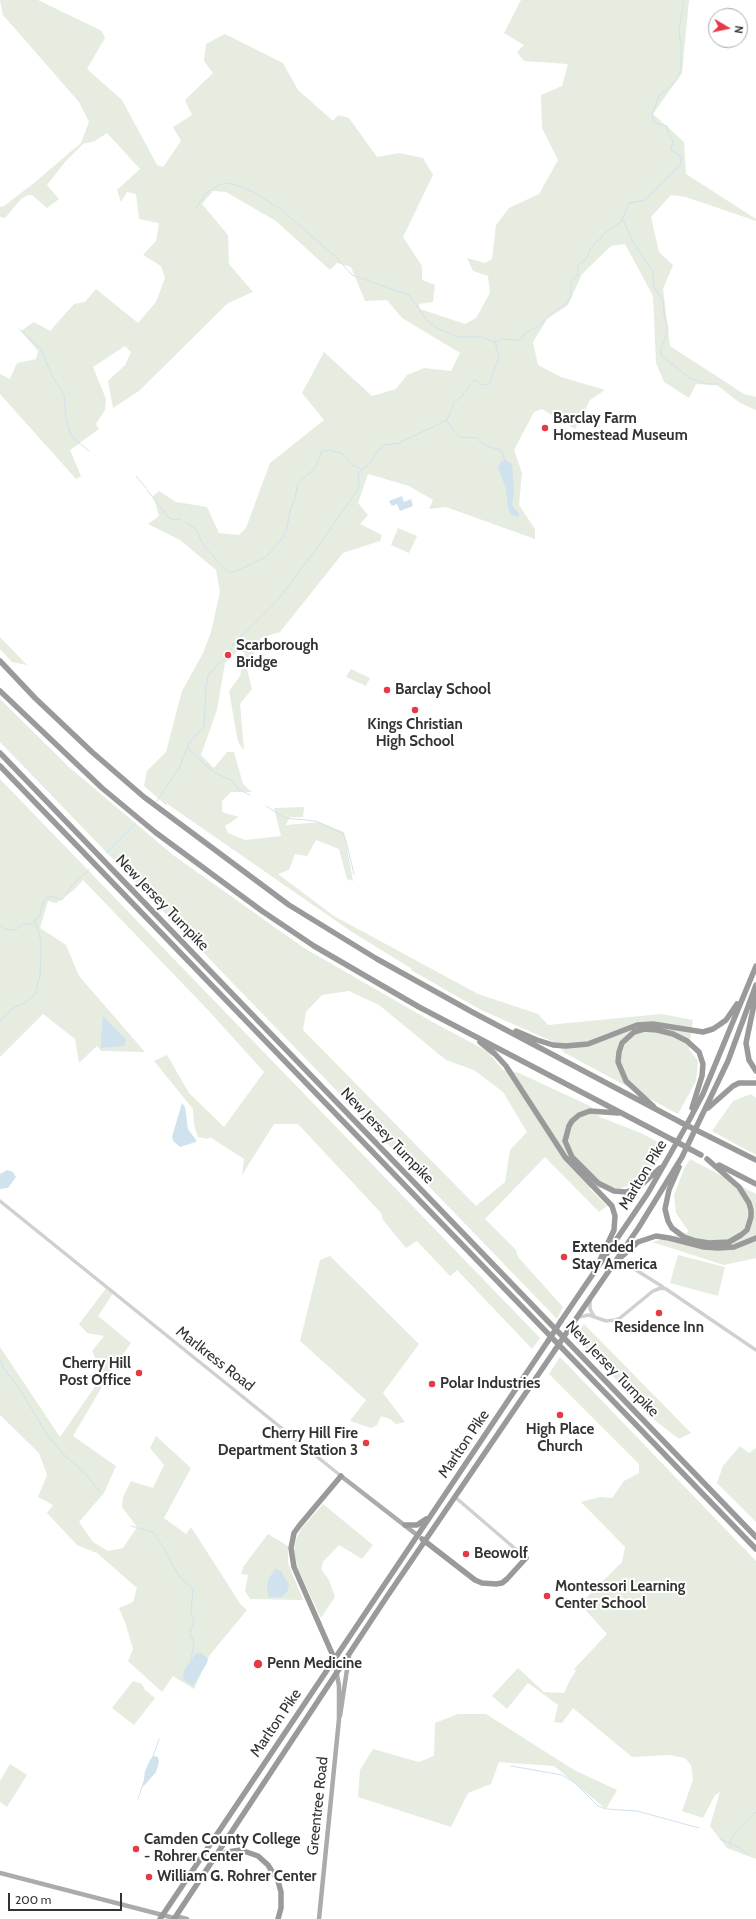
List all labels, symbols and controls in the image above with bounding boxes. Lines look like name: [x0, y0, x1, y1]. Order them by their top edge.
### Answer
north arrow: [708, 8, 748, 48]
text: N: [731, 25, 746, 35]
place label: Barclay Farm Homestead Museum: [553, 410, 688, 445]
marker: Barclay Farm Homestead Museum: [540, 423, 550, 433]
place label: Scarborough Bridge: [236, 637, 318, 672]
marker: Scarborough Bridge: [223, 650, 233, 660]
place label: Barclay School: [395, 681, 491, 699]
marker: Barclay School: [382, 685, 392, 695]
marker: Kings Christian High School: [410, 705, 420, 715]
place label: Kings Christian High School: [367, 716, 463, 751]
street label: New Jersey Turnpike: [112, 851, 212, 955]
street label: New Jersey Turnpike: [337, 1084, 437, 1188]
street label: Marlton Pike: [615, 1137, 671, 1213]
place label: Extended Stay America: [572, 1239, 657, 1274]
marker: Extended Stay America: [559, 1252, 569, 1262]
marker: Residence Inn: [654, 1308, 664, 1318]
street label: New Jersey Turnpike: [562, 1317, 662, 1421]
place label: Residence Inn: [614, 1319, 704, 1337]
street label: Marlkress Road: [172, 1323, 258, 1395]
place label: Cherry Hill Post Office: [59, 1355, 131, 1390]
marker: Cherry Hill Post Office: [134, 1368, 144, 1378]
place label: Polar Industries: [440, 1375, 540, 1393]
marker: Polar Industries: [427, 1379, 437, 1389]
street label: Marlton Pike: [435, 1407, 493, 1481]
marker: High Place Church: [555, 1410, 565, 1420]
place label: High Place Church: [526, 1421, 594, 1456]
place label: Cherry Hill Fire Department Station 3: [218, 1425, 358, 1460]
marker: Cherry Hill Fire Department Station 3: [361, 1438, 371, 1448]
place label: Beowolf: [474, 1545, 528, 1563]
marker: Beowolf: [461, 1549, 471, 1559]
place label: Montessori Learning Center School: [555, 1578, 685, 1613]
marker: Montessori Learning Center School: [542, 1591, 552, 1601]
place label: Penn Medicine: [267, 1655, 362, 1673]
marker: Penn Medicine: [252, 1658, 264, 1670]
street label: Marlton Pike: [247, 1686, 305, 1760]
street label: Greentree Road: [304, 1756, 332, 1856]
place label: Camden County College - Rohrer Center: [144, 1831, 300, 1866]
marker: Camden County College - Rohrer Center: [131, 1844, 141, 1854]
place label: William G. Rohrer Center: [157, 1868, 317, 1886]
marker: William G. Rohrer Center: [144, 1872, 154, 1882]
scale bar: [10, 1885, 124, 1911]
text: 200 m: [15, 1892, 51, 1907]

